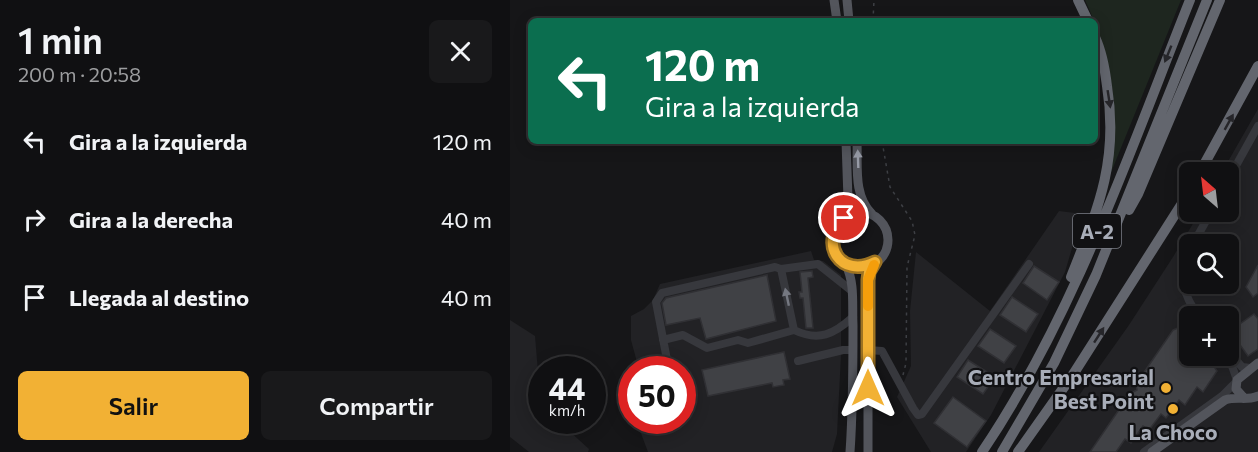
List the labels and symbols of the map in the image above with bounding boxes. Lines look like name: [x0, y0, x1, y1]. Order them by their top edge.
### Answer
one-way arrow: [1163, 46, 1173, 64]
one-way arrow: [1105, 90, 1114, 109]
one-way arrow: [1224, 113, 1234, 130]
one-way arrow: [853, 149, 862, 168]
north arrow: [1179, 162, 1239, 222]
pin: [818, 192, 869, 243]
road number: A-2: [1073, 214, 1121, 248]
one-way arrow: [782, 287, 791, 306]
one-way arrow: [1094, 327, 1105, 343]
speed limit sign: 50: [618, 356, 696, 434]
position arrow: [836, 356, 900, 420]
place label: Centro Empresarial Best Point: [968, 364, 1154, 413]
marker: Centro Empresarial Best Point: [1159, 381, 1173, 395]
marker: La Choco: [1166, 402, 1180, 416]
place label: La Choco: [1128, 419, 1218, 444]

